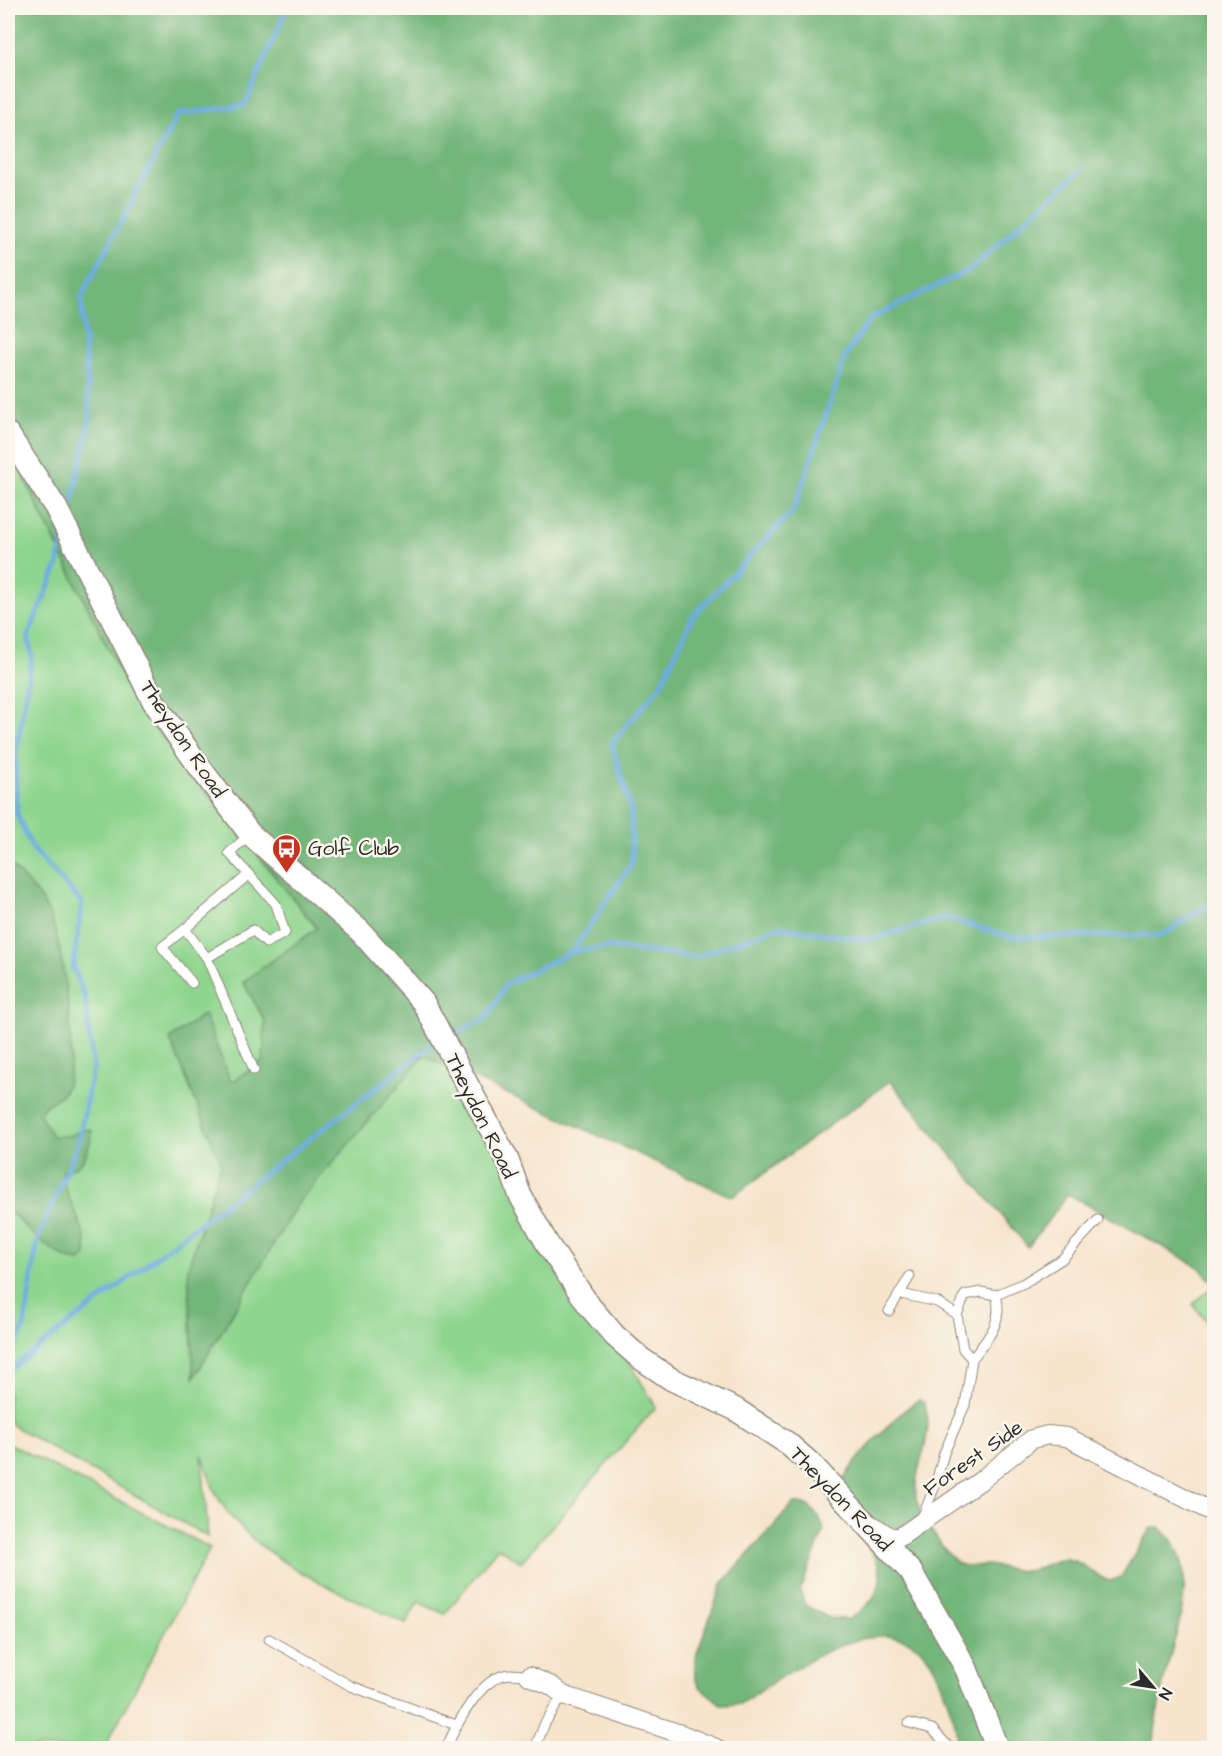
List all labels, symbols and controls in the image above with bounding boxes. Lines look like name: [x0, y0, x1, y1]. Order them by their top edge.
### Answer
street label: Theydon Road: [131, 674, 233, 805]
bus stop icon: Golf Club: [271, 832, 303, 874]
place label: Golf Club: [308, 834, 399, 863]
street label: Theydon Road: [436, 1048, 524, 1185]
street label: Forest Side: [917, 1413, 1029, 1503]
street label: Theydon Road: [782, 1440, 899, 1560]
north arrow: [1123, 1657, 1183, 1717]
text: N: [1153, 1684, 1177, 1704]

